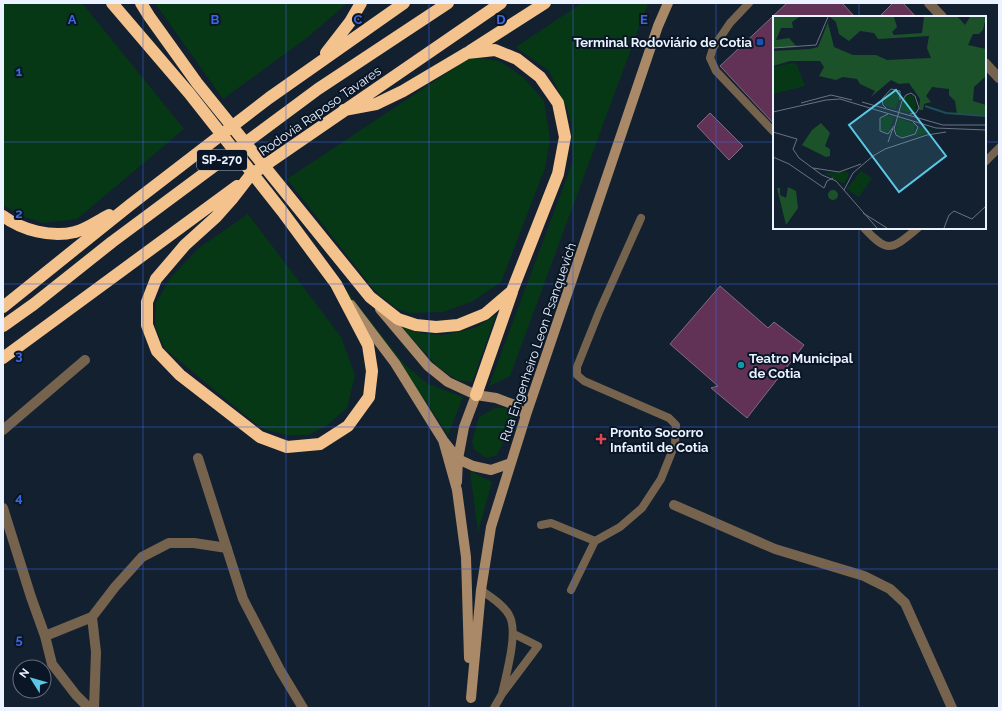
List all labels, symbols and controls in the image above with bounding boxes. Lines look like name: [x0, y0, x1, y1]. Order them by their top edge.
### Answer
text: A: [68, 12, 77, 27]
text: B: [211, 12, 220, 27]
text: C: [354, 12, 363, 27]
text: D: [496, 12, 506, 27]
text: E: [640, 12, 648, 27]
inset map: [773, 16, 986, 229]
place label: Terminal Rodoviário de Cotia: [573, 35, 753, 50]
marker: Terminal Rodoviário de Cotia: [755, 37, 765, 47]
street label: Rodovia Raposo Tavares: [256, 63, 384, 159]
text: 1: [16, 64, 23, 79]
road number: SP-270: [197, 150, 247, 170]
text: 2: [15, 206, 23, 221]
street label: Rua Engenheiro Leon Psanquevich: [497, 241, 579, 443]
text: 3: [15, 348, 23, 363]
place label: Teatro Municipal de Cotia: [749, 351, 854, 381]
marker: Teatro Municipal de Cotia: [736, 360, 746, 370]
place label: Pronto Socorro Infantil de Cotia: [610, 425, 709, 455]
marker: Pronto Socorro Infantil de Cotia: [595, 433, 607, 445]
text: 4: [15, 490, 23, 505]
text: 5: [15, 632, 23, 647]
north arrow: [12, 659, 52, 699]
text: N: [17, 666, 32, 681]

